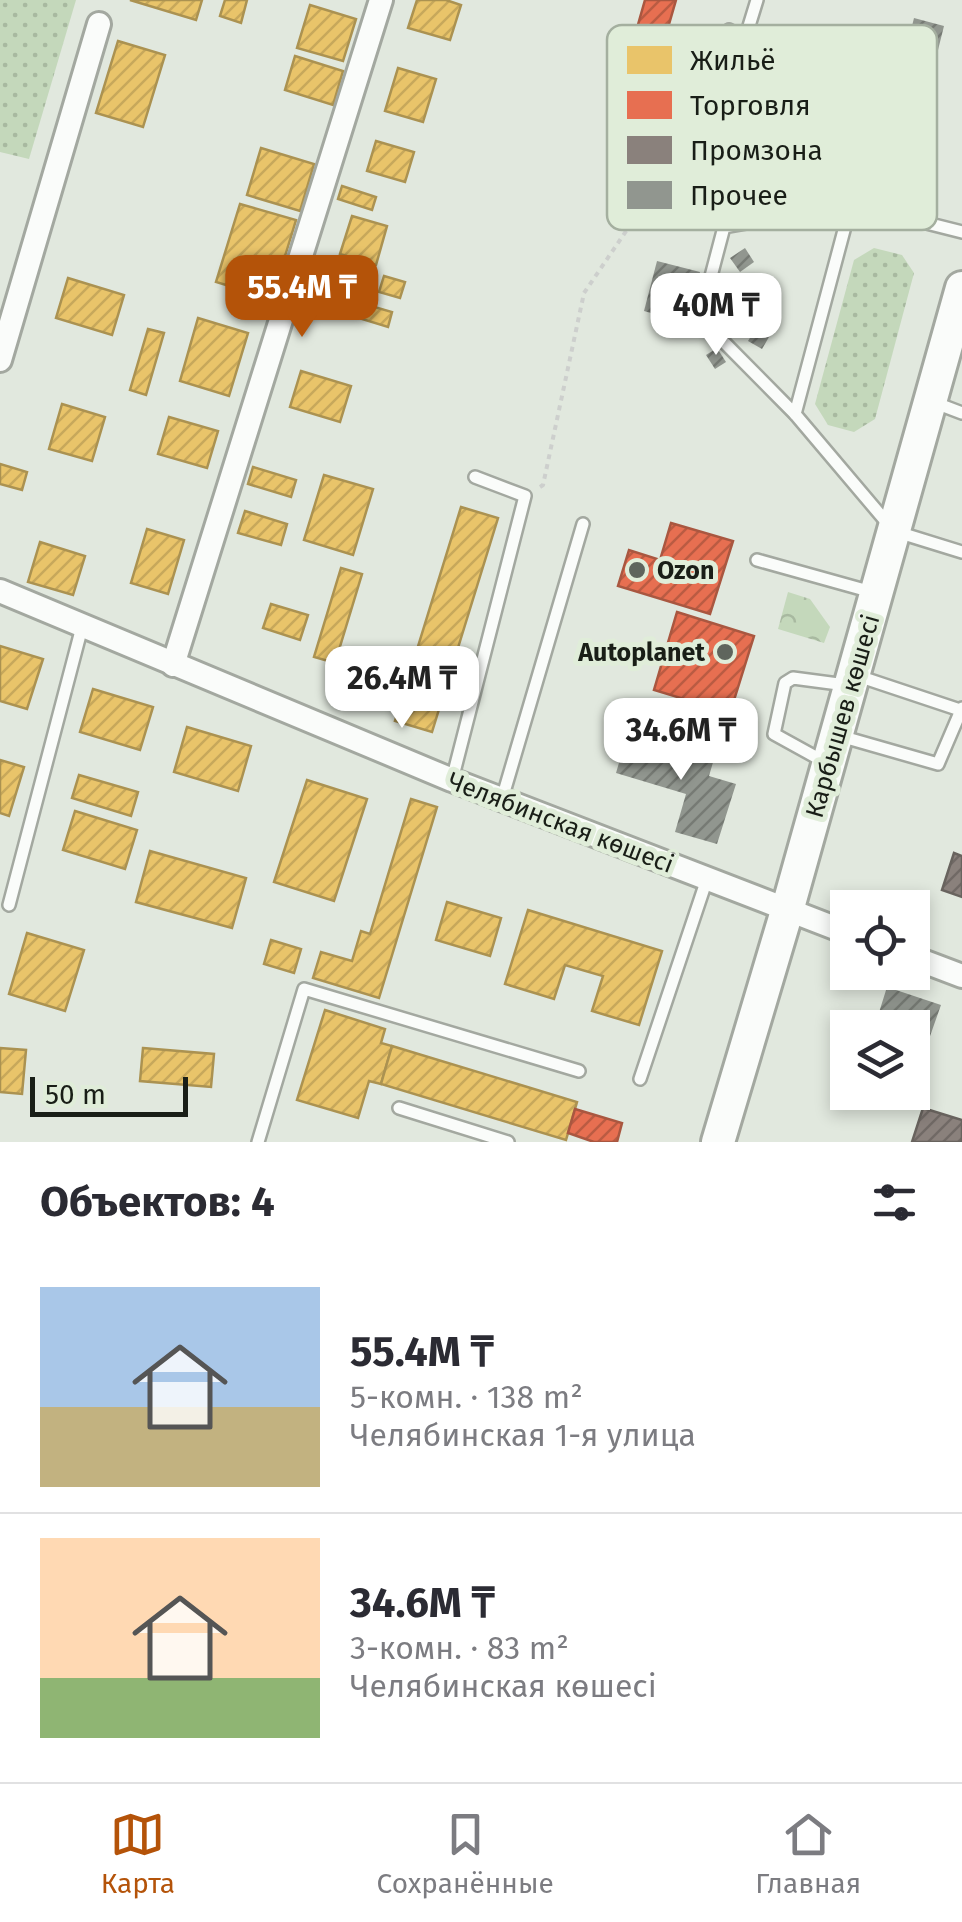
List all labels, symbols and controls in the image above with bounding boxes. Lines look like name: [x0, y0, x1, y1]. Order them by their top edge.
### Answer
legend: [607, 25, 937, 230]
text: Жильё: [690, 44, 776, 77]
text: Торговля: [690, 89, 811, 122]
text: Промзона: [690, 134, 823, 167]
text: Прочее: [690, 179, 788, 212]
pin: 55.4M ₸: [210, 255, 394, 340]
text: 55.4M ₸: [247, 268, 357, 306]
pin: 40M ₸: [646, 273, 786, 358]
text: 40M ₸: [672, 286, 760, 324]
place label: Ozon: [657, 556, 714, 586]
marker: Ozon: [626, 559, 648, 581]
street label: Карбышев көшесі: [800, 611, 886, 821]
place label: Autoplanet: [577, 638, 705, 668]
marker: Autoplanet: [714, 641, 736, 663]
pin: 26.4M ₸: [310, 646, 494, 731]
text: 26.4M ₸: [347, 659, 457, 697]
pin: 34.6M ₸: [589, 698, 773, 783]
text: 34.6M ₸: [626, 711, 736, 749]
street label: Челябинская көшесі: [443, 766, 678, 880]
map controls: [830, 890, 930, 1110]
button: locate: [830, 890, 930, 990]
button: layers: [830, 1010, 930, 1110]
scale bar: [30, 1072, 188, 1116]
text: 50 m: [45, 1078, 106, 1111]
icon: filters: [867, 1175, 922, 1230]
text: Объектов: 4: [40, 1177, 275, 1227]
icon: home: [120, 1327, 240, 1447]
text: 55.4M ₸: [350, 1327, 494, 1377]
text: 5-комн. · 138 m²: [350, 1378, 583, 1416]
text: Челябинская 1-я улица: [350, 1416, 696, 1454]
icon: home: [120, 1578, 240, 1698]
text: 34.6M ₸: [350, 1578, 495, 1628]
text: 3-комн. · 83 m²: [350, 1629, 569, 1667]
text: Челябинская көшесі: [350, 1667, 657, 1705]
tab: Карта: [101, 1807, 175, 1900]
tab: Сохранённые: [377, 1807, 554, 1900]
tab: Главная: [755, 1807, 861, 1900]

